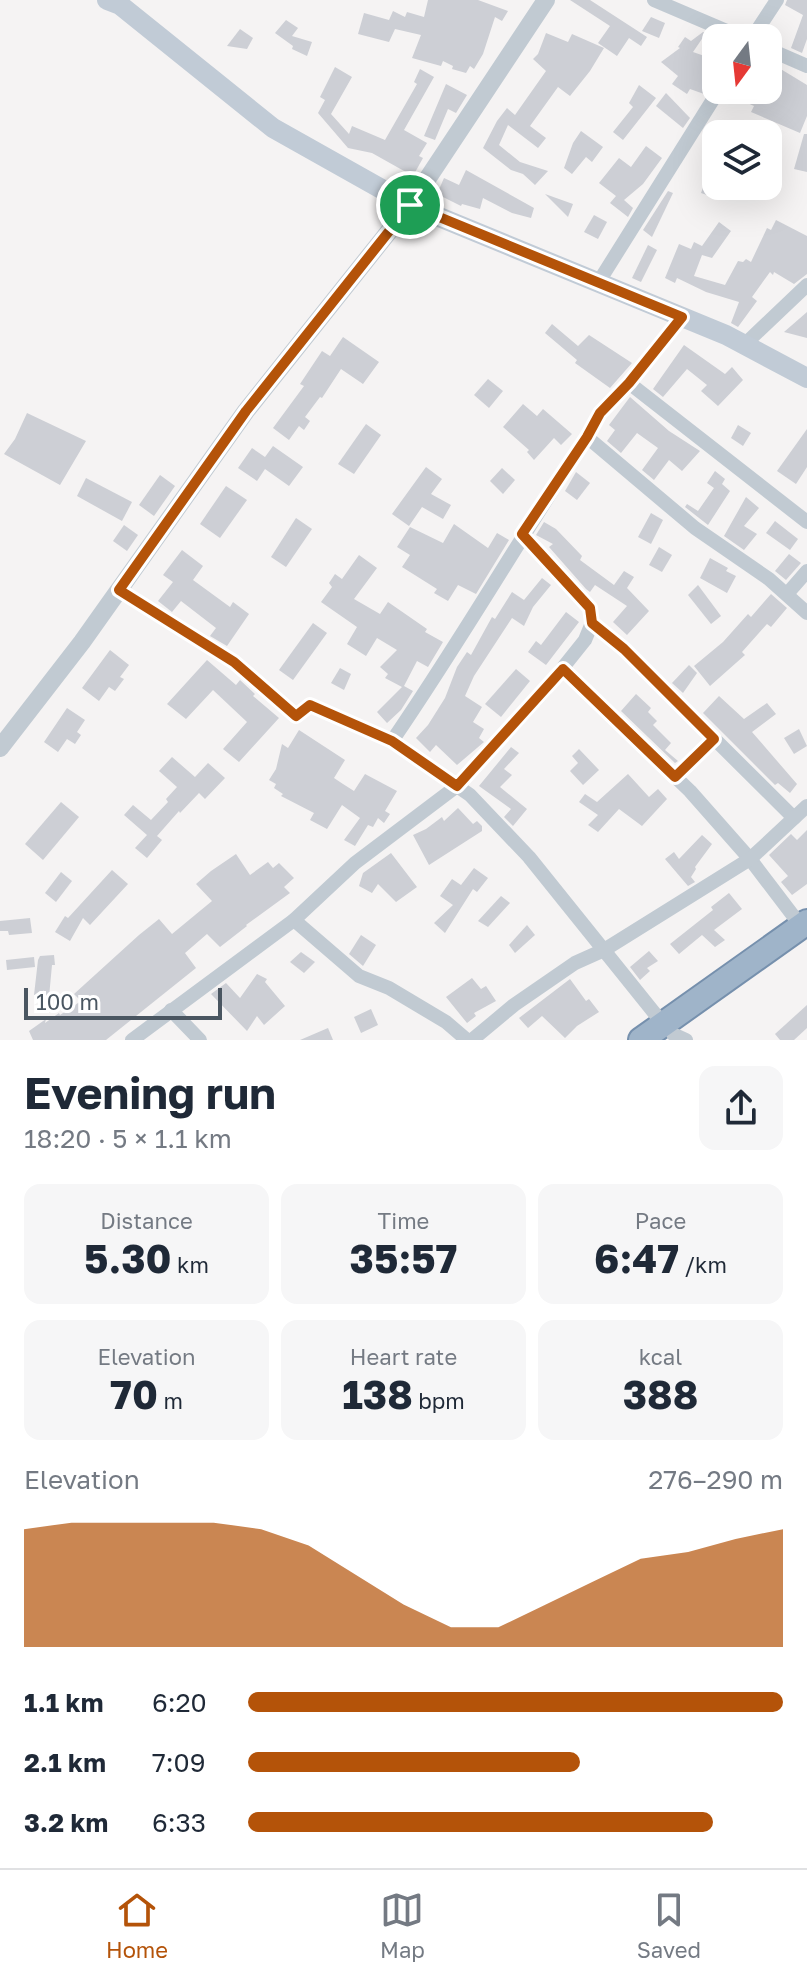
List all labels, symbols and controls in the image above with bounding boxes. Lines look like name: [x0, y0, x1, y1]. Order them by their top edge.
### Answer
north arrow: [702, 24, 782, 104]
map controls: [702, 24, 782, 200]
button: layers: [702, 120, 782, 200]
pin: [376, 171, 444, 239]
icon: arrive: [388, 183, 432, 227]
scale bar: [24, 984, 222, 1020]
text: 100 m: [36, 988, 99, 1015]
text: Evening run: [24, 1066, 276, 1119]
button: share: [699, 1066, 783, 1150]
text: 18:20 · 5 × 1.1 km: [24, 1123, 232, 1154]
text: Distance: [100, 1207, 193, 1234]
text: Time: [378, 1207, 429, 1234]
text: Pace: [635, 1207, 686, 1234]
text: 5.30: [84, 1234, 172, 1282]
text: 35:57: [350, 1234, 457, 1282]
text: 6:47: [594, 1234, 679, 1282]
text: km: [172, 1251, 209, 1278]
text: /km: [679, 1251, 727, 1278]
text: Elevation: [98, 1343, 195, 1370]
text: Heart rate: [350, 1343, 457, 1370]
text: kcal: [639, 1343, 682, 1370]
text: 70: [110, 1370, 158, 1418]
text: 138: [342, 1370, 413, 1418]
text: 388: [623, 1370, 698, 1418]
text: m: [158, 1387, 183, 1414]
text: bpm: [413, 1387, 465, 1414]
text: Elevation: [24, 1464, 140, 1495]
text: 276–290 m: [648, 1464, 783, 1495]
text: 1.1 km: [24, 1687, 103, 1718]
text: 6:20: [152, 1687, 207, 1718]
text: 2.1 km: [24, 1747, 106, 1778]
text: 7:09: [152, 1747, 205, 1778]
text: 3.2 km: [24, 1807, 108, 1838]
text: 6:33: [152, 1807, 206, 1838]
tab: Home: [106, 1888, 168, 1963]
tab: Map: [380, 1888, 425, 1963]
tab: Saved: [637, 1888, 701, 1963]

